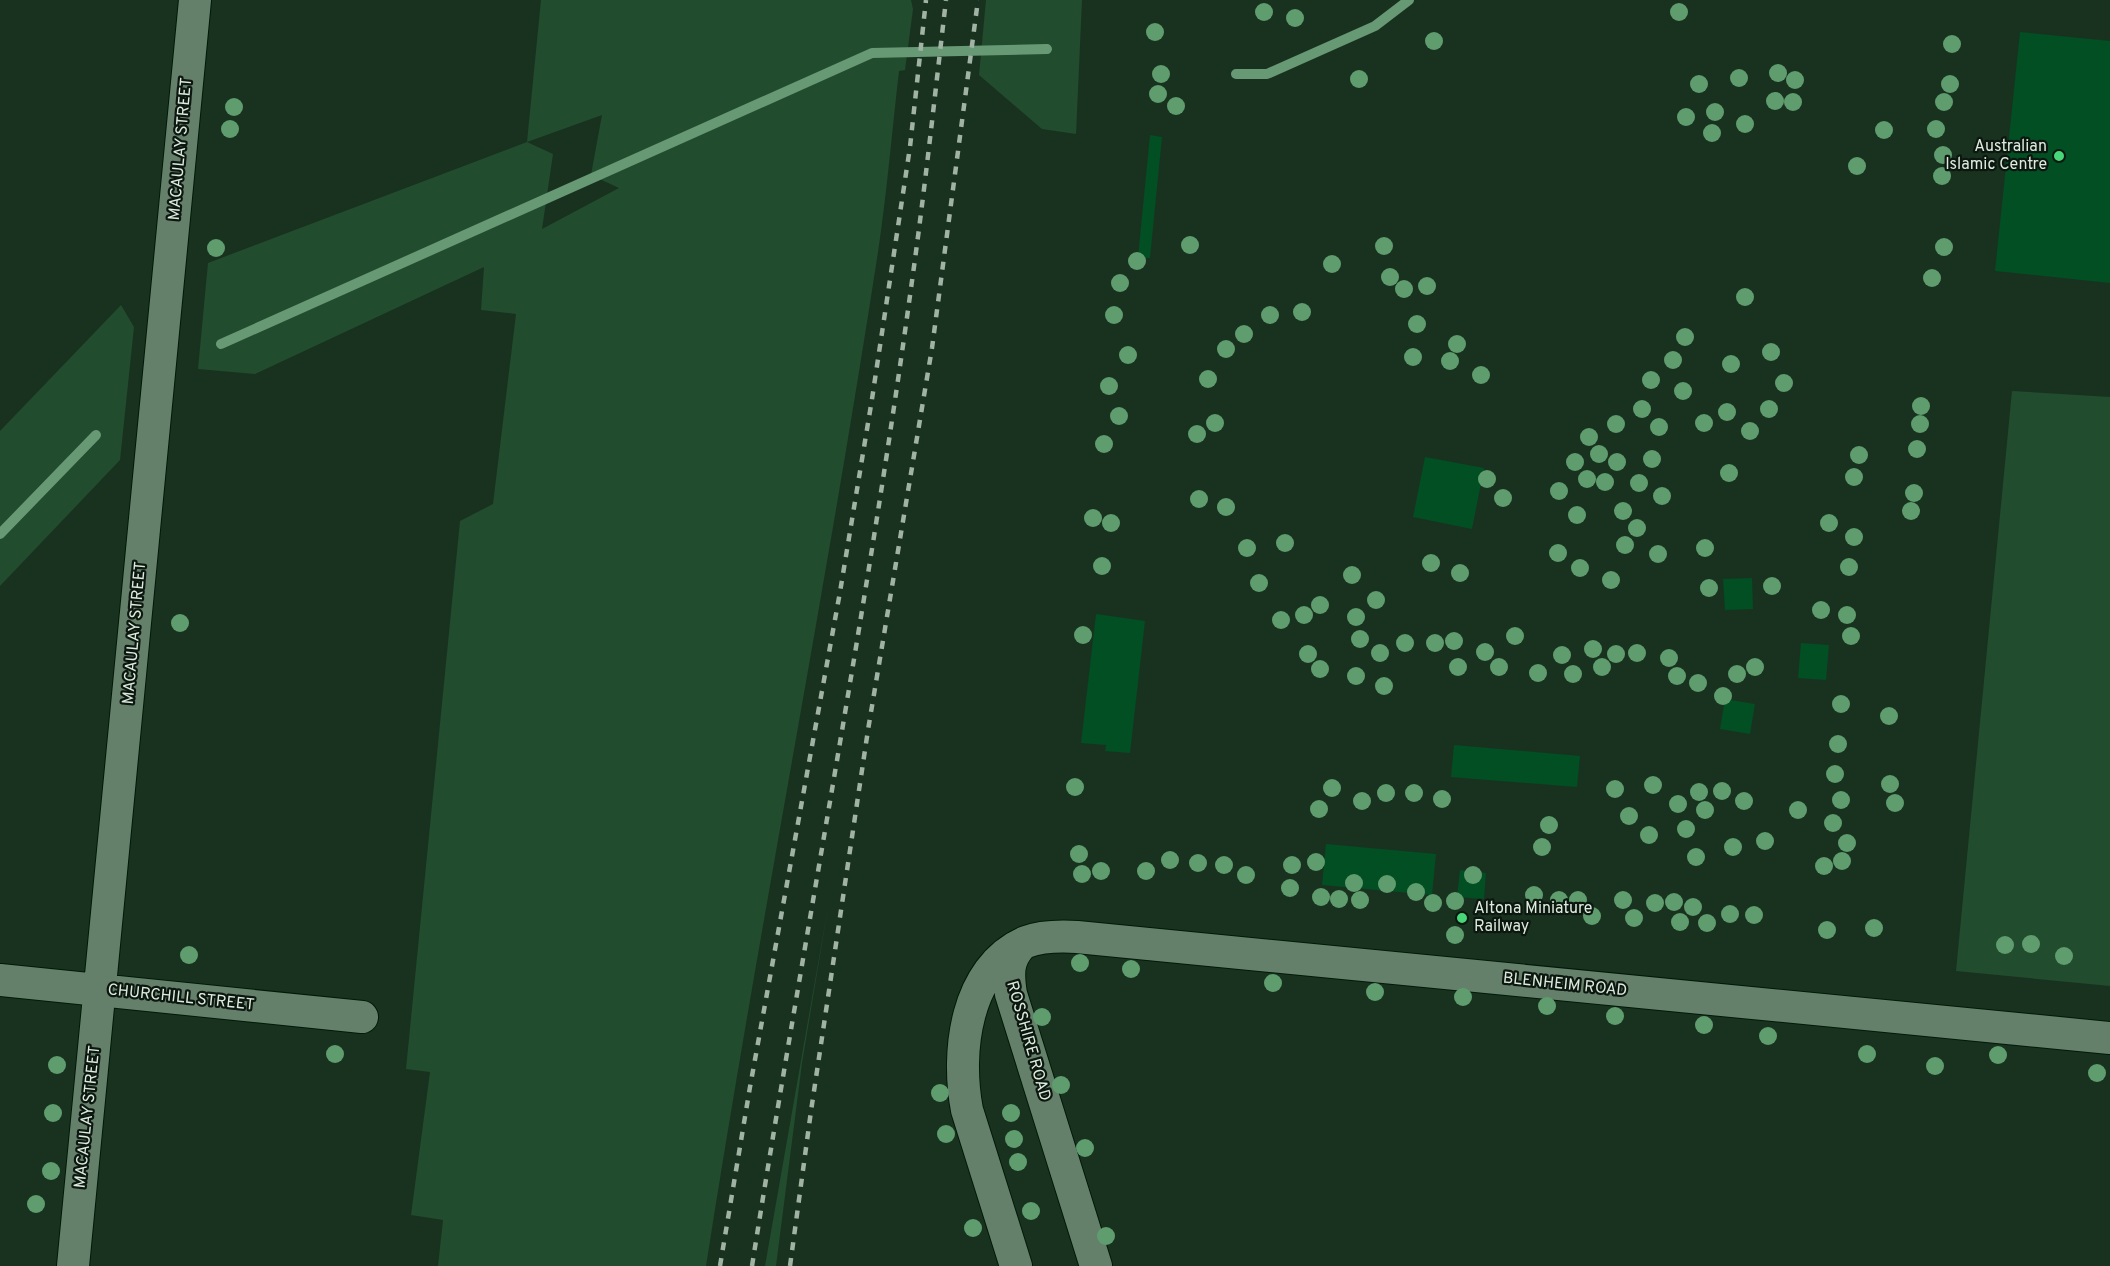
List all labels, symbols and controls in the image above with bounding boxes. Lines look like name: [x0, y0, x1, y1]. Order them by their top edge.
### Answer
street label: MACAULAY STREET: [165, 77, 197, 221]
place label: Australian Islamic Centre: [1945, 137, 2047, 175]
marker: Australian Islamic Centre: [2052, 149, 2066, 163]
street label: MACAULAY STREET: [119, 561, 151, 705]
place label: Altona Miniature Railway: [1474, 899, 1592, 937]
marker: Altona Miniature Railway: [1455, 911, 1469, 925]
street label: BLENHEIM ROAD: [1502, 969, 1628, 1001]
street label: ROSSHIRE ROAD: [1001, 979, 1055, 1103]
street label: CHURCHILL STREET: [107, 980, 255, 1016]
street label: MACAULAY STREET: [71, 1045, 105, 1189]

